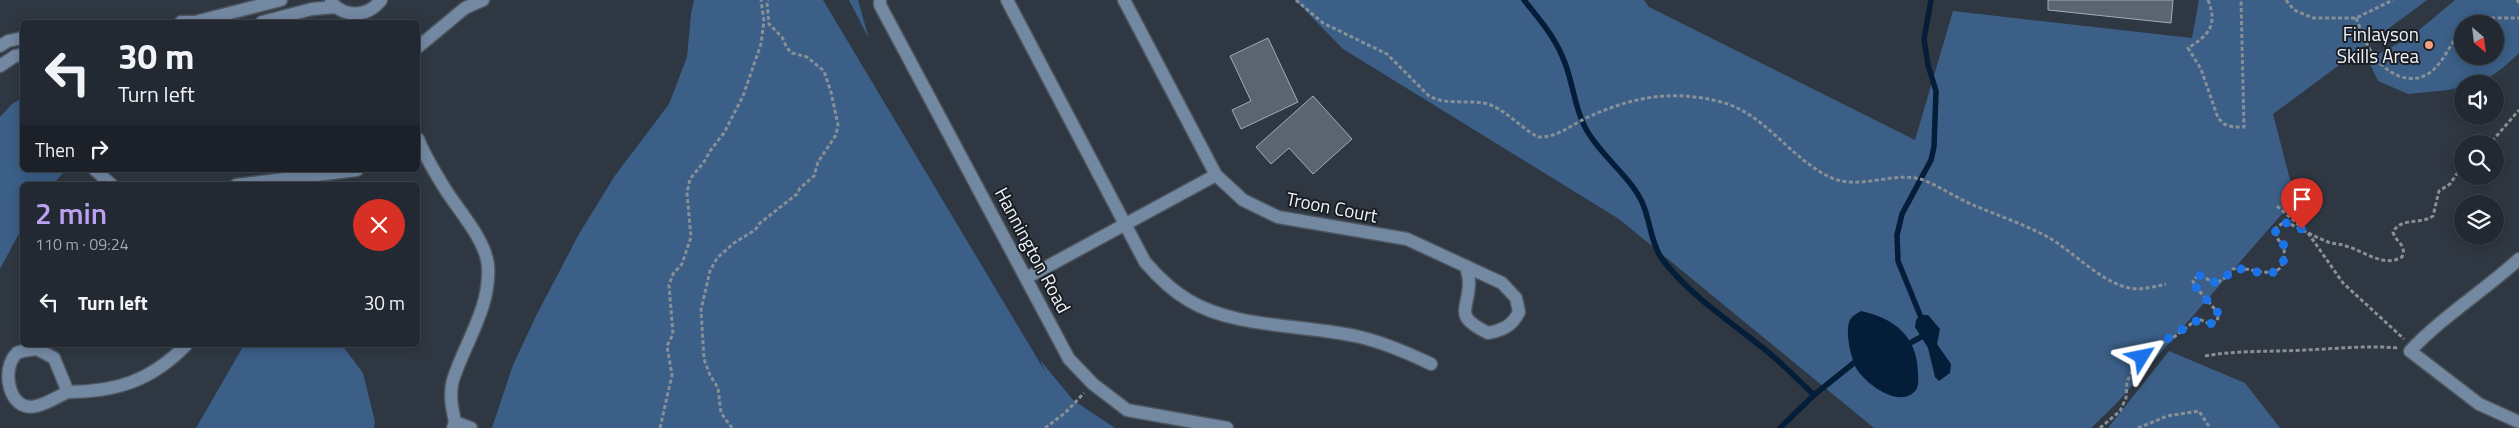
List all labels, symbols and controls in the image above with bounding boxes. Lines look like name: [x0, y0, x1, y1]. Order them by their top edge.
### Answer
north arrow: [2454, 15, 2504, 65]
map controls: [2454, 15, 2504, 245]
place label: Finlayson Skills Area: [2337, 19, 2419, 70]
text: 30 m: [118, 29, 194, 83]
marker: Finlayson Skills Area: [2423, 39, 2435, 51]
icon: left: [35, 40, 100, 105]
button: sound: [2454, 75, 2504, 125]
text: Turn left: [118, 77, 195, 111]
text: Then: [35, 135, 75, 164]
icon: right: [85, 135, 113, 163]
button: search: [2454, 135, 2504, 185]
pin: [2281, 178, 2323, 229]
street label: Hannington Road: [988, 182, 1079, 318]
street label: Troon Court: [1284, 183, 1381, 230]
icon: arrive: [2288, 185, 2316, 213]
text: 2 min: [35, 190, 107, 236]
button: layers: [2454, 195, 2504, 245]
button: close: [353, 199, 405, 251]
text: 110 m · 09:24: [35, 232, 129, 256]
icon: left: [35, 288, 63, 316]
text: Turn left: [78, 288, 148, 317]
text: 30 m: [364, 288, 405, 317]
position arrow: [2115, 330, 2167, 382]

